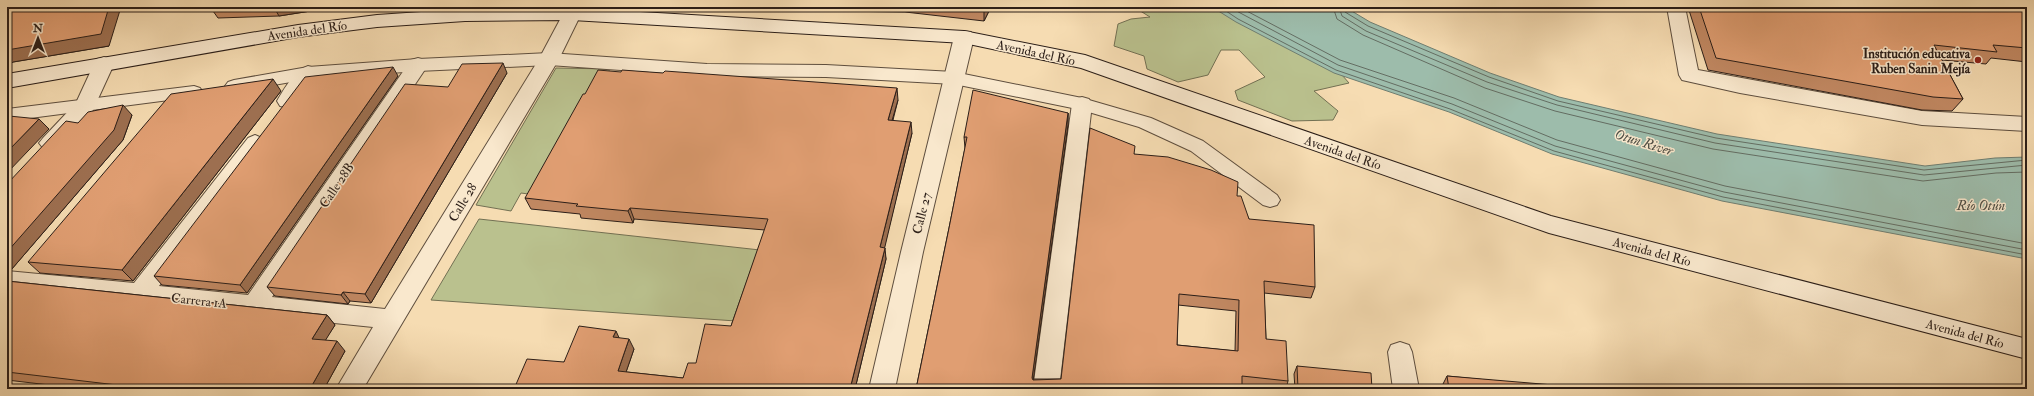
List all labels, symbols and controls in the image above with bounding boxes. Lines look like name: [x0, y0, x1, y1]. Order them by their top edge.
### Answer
street label: Avenida del Río: [265, 17, 348, 45]
north arrow: [18, 18, 58, 58]
text: N: [32, 22, 44, 35]
street label: Avenida del Río: [994, 37, 1077, 69]
place label: Institución educativa Ruben Sanin Mejía: [1863, 46, 1971, 77]
marker: Institución educativa Ruben Sanin Mejía: [1973, 55, 1983, 65]
water label: Otun River: [1613, 126, 1676, 160]
street label: Avenida del Río: [1301, 132, 1383, 174]
street label: Calle 28B: [316, 160, 358, 211]
street label: Calle 28: [445, 180, 481, 225]
street label: Calle 27: [909, 191, 935, 236]
water label: Río Otún: [1956, 197, 2006, 214]
street label: Avenida del Río: [1610, 234, 1693, 270]
street label: Carrera 1A: [170, 290, 228, 312]
street label: Avenida del Río: [1923, 316, 2006, 352]

